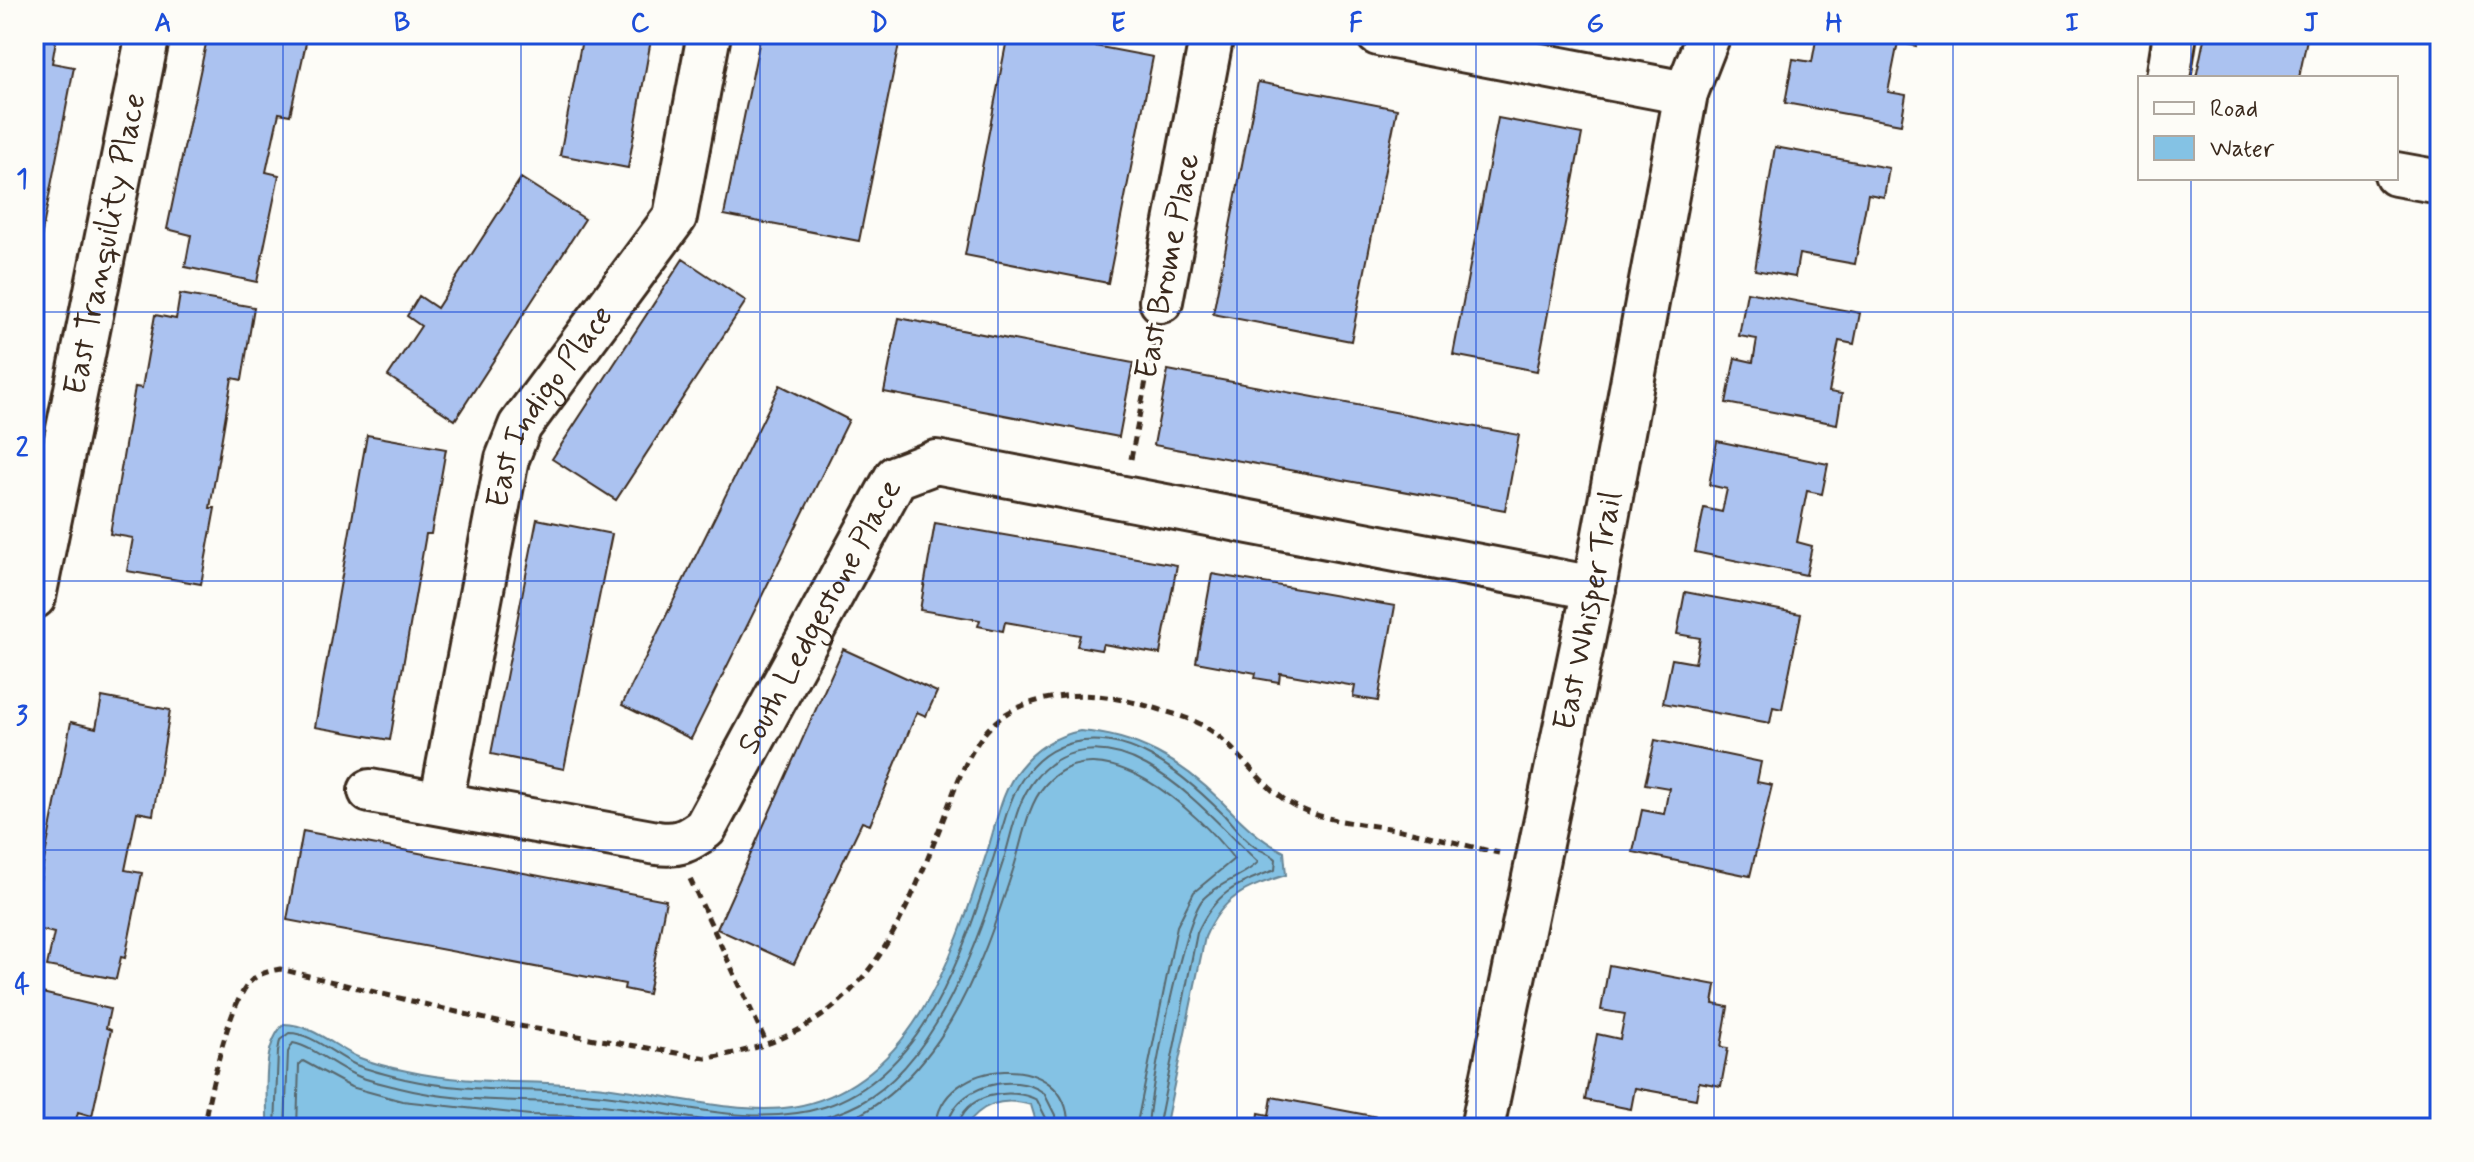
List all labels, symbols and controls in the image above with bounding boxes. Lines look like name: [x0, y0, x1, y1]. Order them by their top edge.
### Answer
text: A: [154, 7, 172, 41]
text: B: [394, 7, 410, 41]
text: C: [631, 7, 650, 41]
text: D: [870, 7, 888, 41]
text: E: [1110, 7, 1126, 41]
text: F: [1349, 7, 1363, 41]
text: G: [1586, 7, 1604, 41]
text: H: [1826, 7, 1843, 41]
text: I: [2065, 7, 2079, 41]
text: J: [2303, 7, 2319, 41]
legend: [2138, 76, 2398, 180]
street label: East Tranquility Place: [54, 89, 157, 399]
text: Road: [2210, 94, 2258, 125]
text: Water: [2210, 134, 2275, 165]
street label: East Brome Place: [1126, 149, 1210, 383]
text: 1: [16, 163, 28, 197]
street label: East Indigo Place: [477, 297, 623, 511]
text: 2: [16, 432, 29, 466]
street label: South Ledgestone Place: [728, 472, 912, 762]
street label: East Whisper Trail: [1544, 488, 1633, 734]
text: 3: [16, 700, 28, 734]
text: 4: [14, 969, 30, 1003]

